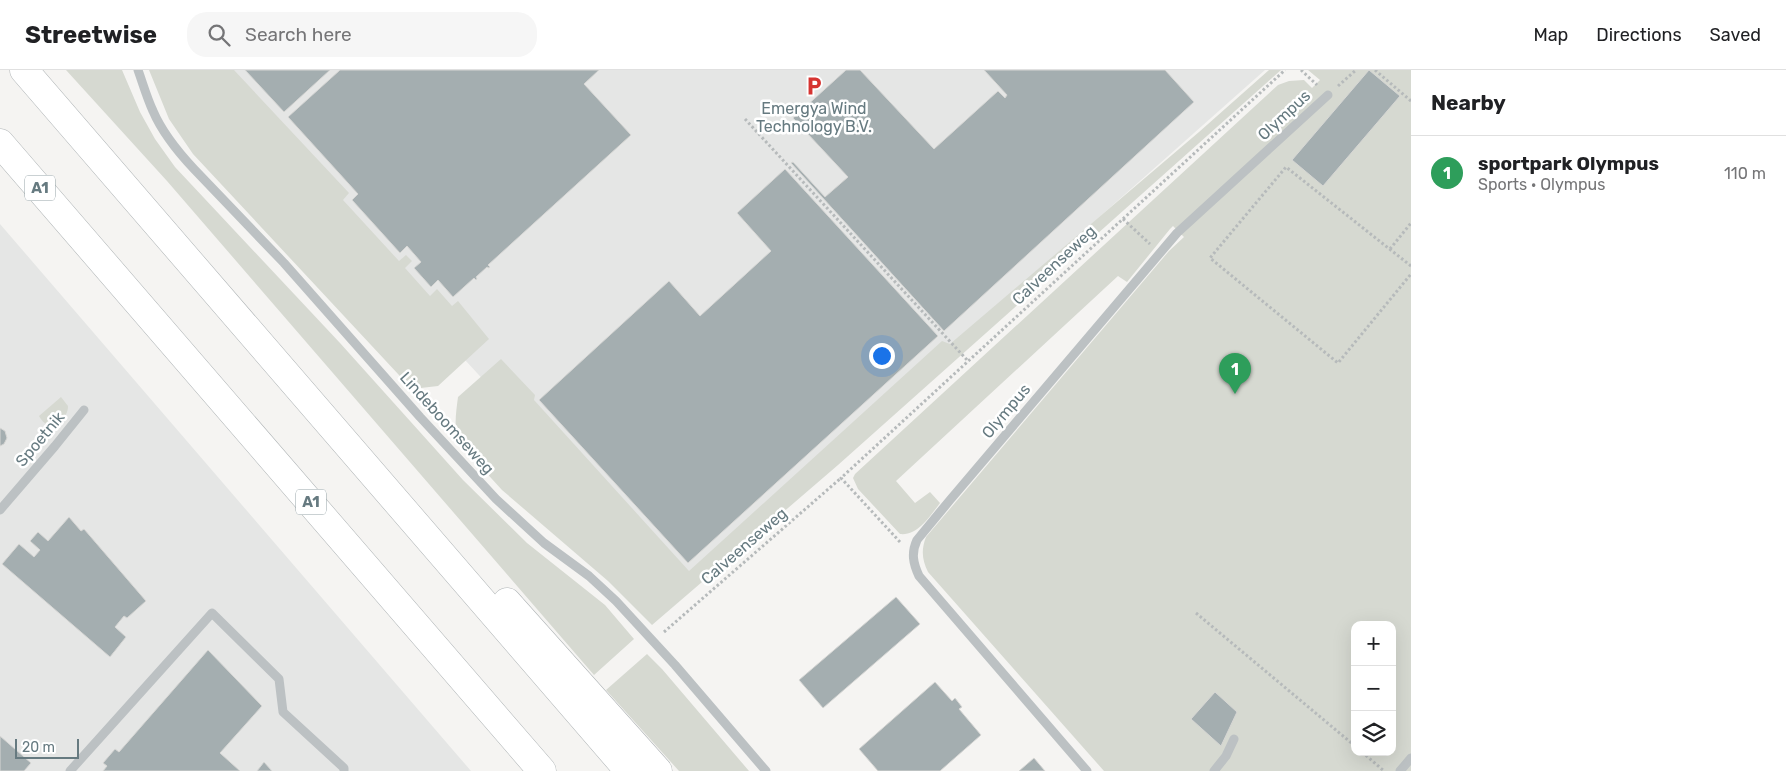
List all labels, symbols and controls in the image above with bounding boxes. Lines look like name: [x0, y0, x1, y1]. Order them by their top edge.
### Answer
search box: [187, 12, 537, 57]
text: Streetwise: [25, 21, 157, 49]
icon: search: [205, 21, 233, 49]
text: Search here: [245, 23, 352, 46]
text: Map: [1533, 24, 1568, 46]
text: Directions: [1596, 24, 1682, 46]
text: Saved: [1710, 24, 1761, 46]
parking icon: Emergya Wind Technology B.V.: [803, 75, 825, 97]
street label: Olympus: [1254, 86, 1314, 144]
text: Nearby: [1431, 90, 1506, 115]
place label: Emergya Wind Technology B.V.: [756, 99, 872, 136]
text: sportpark Olympus: [1478, 152, 1659, 175]
text: 1: [1443, 164, 1451, 183]
text: 110 m: [1724, 164, 1766, 183]
text: Sports · Olympus: [1478, 175, 1605, 194]
road number: A1: [25, 176, 55, 200]
street label: Calveenseweg: [1008, 221, 1100, 309]
your location: [869, 343, 895, 369]
pin: 1: [1219, 353, 1251, 394]
street label: Lindeboomseweg: [396, 368, 498, 478]
street label: Olympus: [978, 380, 1034, 442]
street label: Spoetnik: [12, 407, 69, 470]
road number: A1: [296, 490, 326, 514]
street label: Calveenseweg: [697, 504, 791, 588]
map controls: [1351, 621, 1396, 756]
button: +: [1351, 621, 1396, 666]
button: −: [1351, 666, 1396, 711]
button: layers: [1351, 711, 1396, 756]
scale bar: [15, 736, 79, 759]
text: 20 m: [22, 739, 55, 756]

